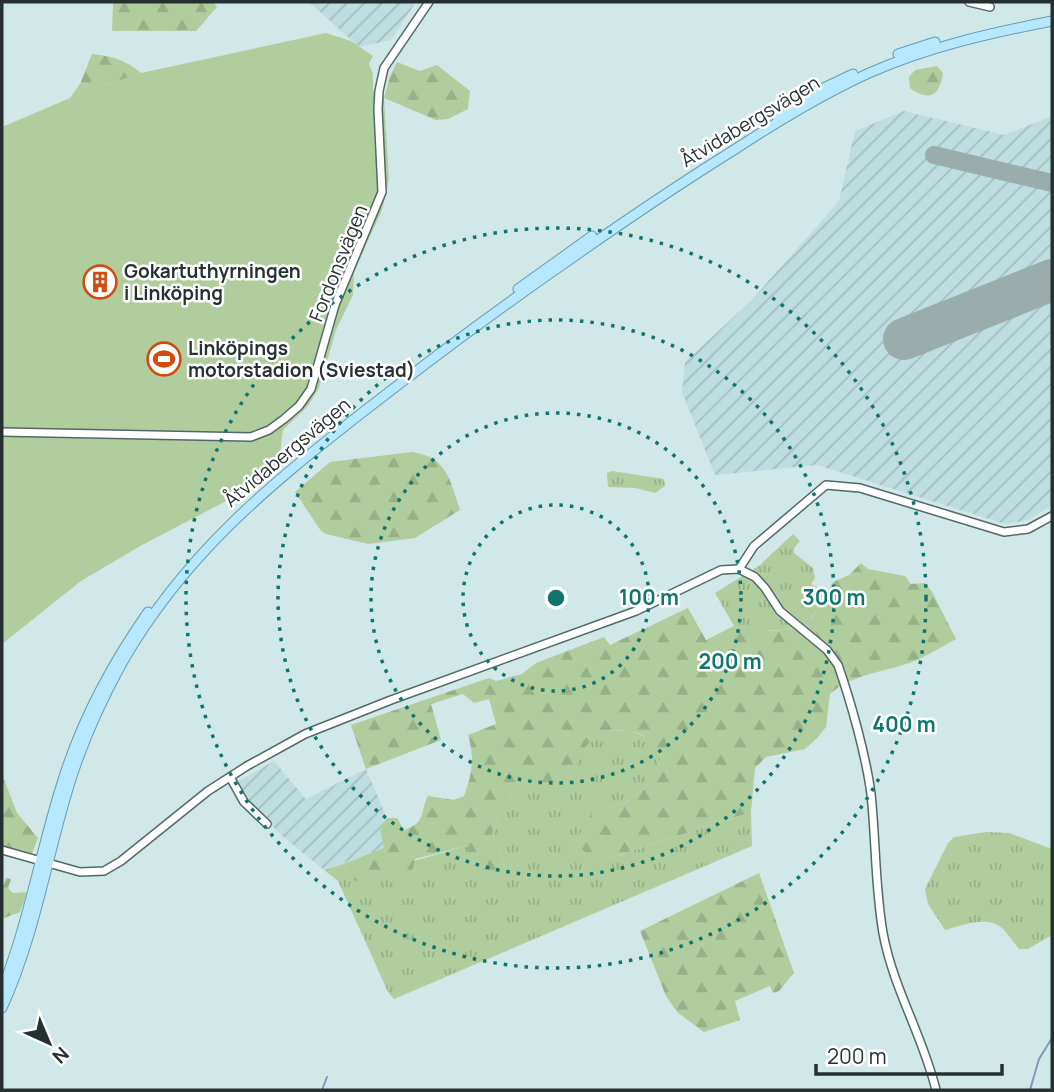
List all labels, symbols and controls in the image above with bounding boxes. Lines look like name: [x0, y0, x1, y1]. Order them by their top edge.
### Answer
street label: Åtvidabergsvägen: [676, 69, 824, 173]
street label: Fordonsvägen: [303, 201, 373, 325]
place label: Gokartuthyrningen i Linköping: [124, 258, 301, 306]
building icon: Gokartuthyrningen i Linköping: [81, 263, 119, 301]
place label: Linköpings motorstadion (Sviestad): [188, 335, 415, 383]
sports icon: Linköpings motorstadion (Sviestad): [145, 340, 183, 378]
street label: Åtvidabergsvägen: [218, 391, 356, 513]
text: 100 m: [619, 583, 679, 611]
text: 300 m: [803, 583, 865, 611]
centre of rings: [544, 586, 568, 610]
text: 200 m: [698, 647, 762, 675]
text: 400 m: [872, 710, 936, 738]
north arrow: [14, 1008, 84, 1078]
scale bar: [816, 1032, 1002, 1076]
text: N: [47, 1041, 75, 1069]
text: 200 m: [827, 1042, 887, 1070]

